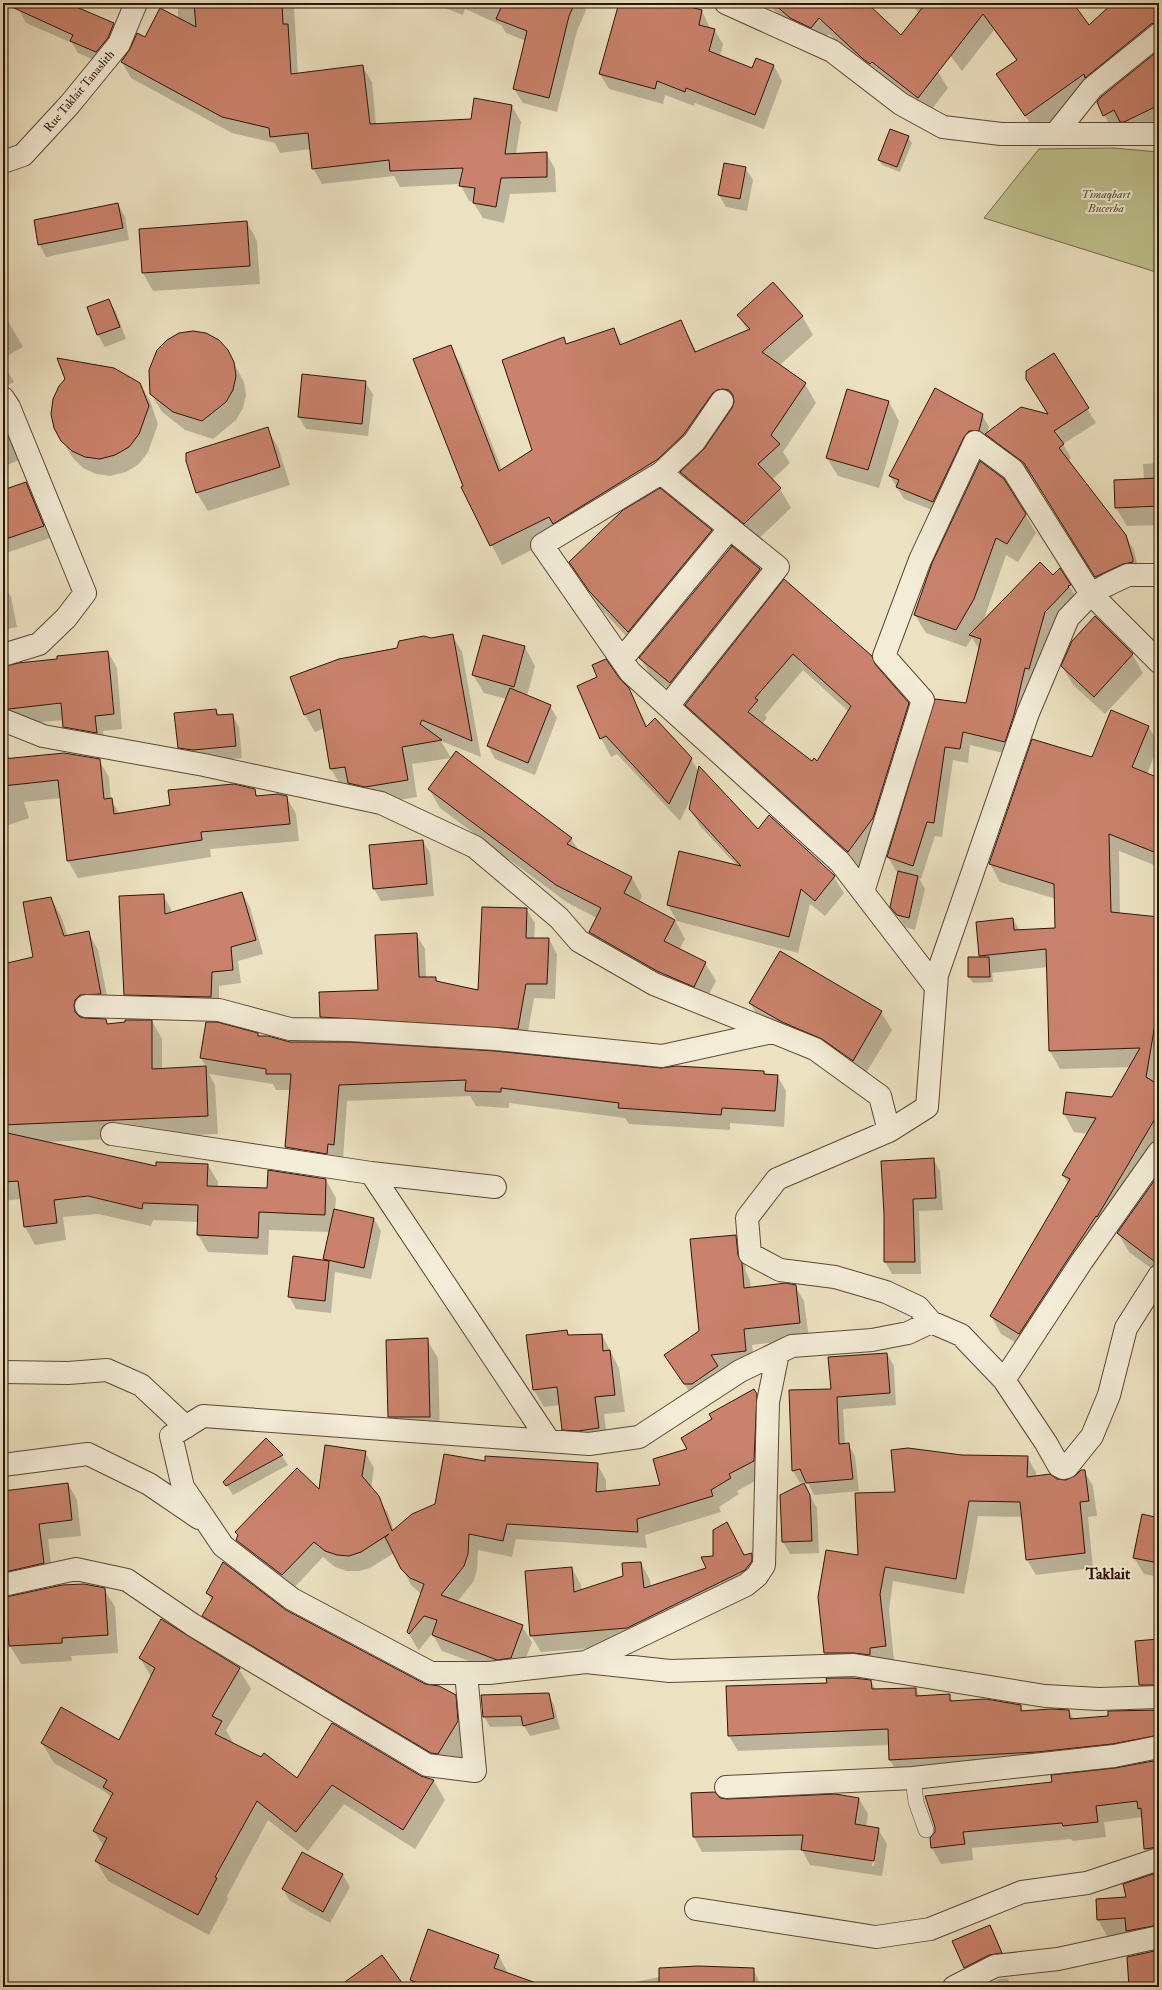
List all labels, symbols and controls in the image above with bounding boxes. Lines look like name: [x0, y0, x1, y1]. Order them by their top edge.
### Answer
street label: Rue Taklait Tanaslith: [41, 47, 118, 135]
park label: Timaqbart Bucerba: [1082, 187, 1131, 216]
district label: Taklait: [1085, 1564, 1131, 1584]

